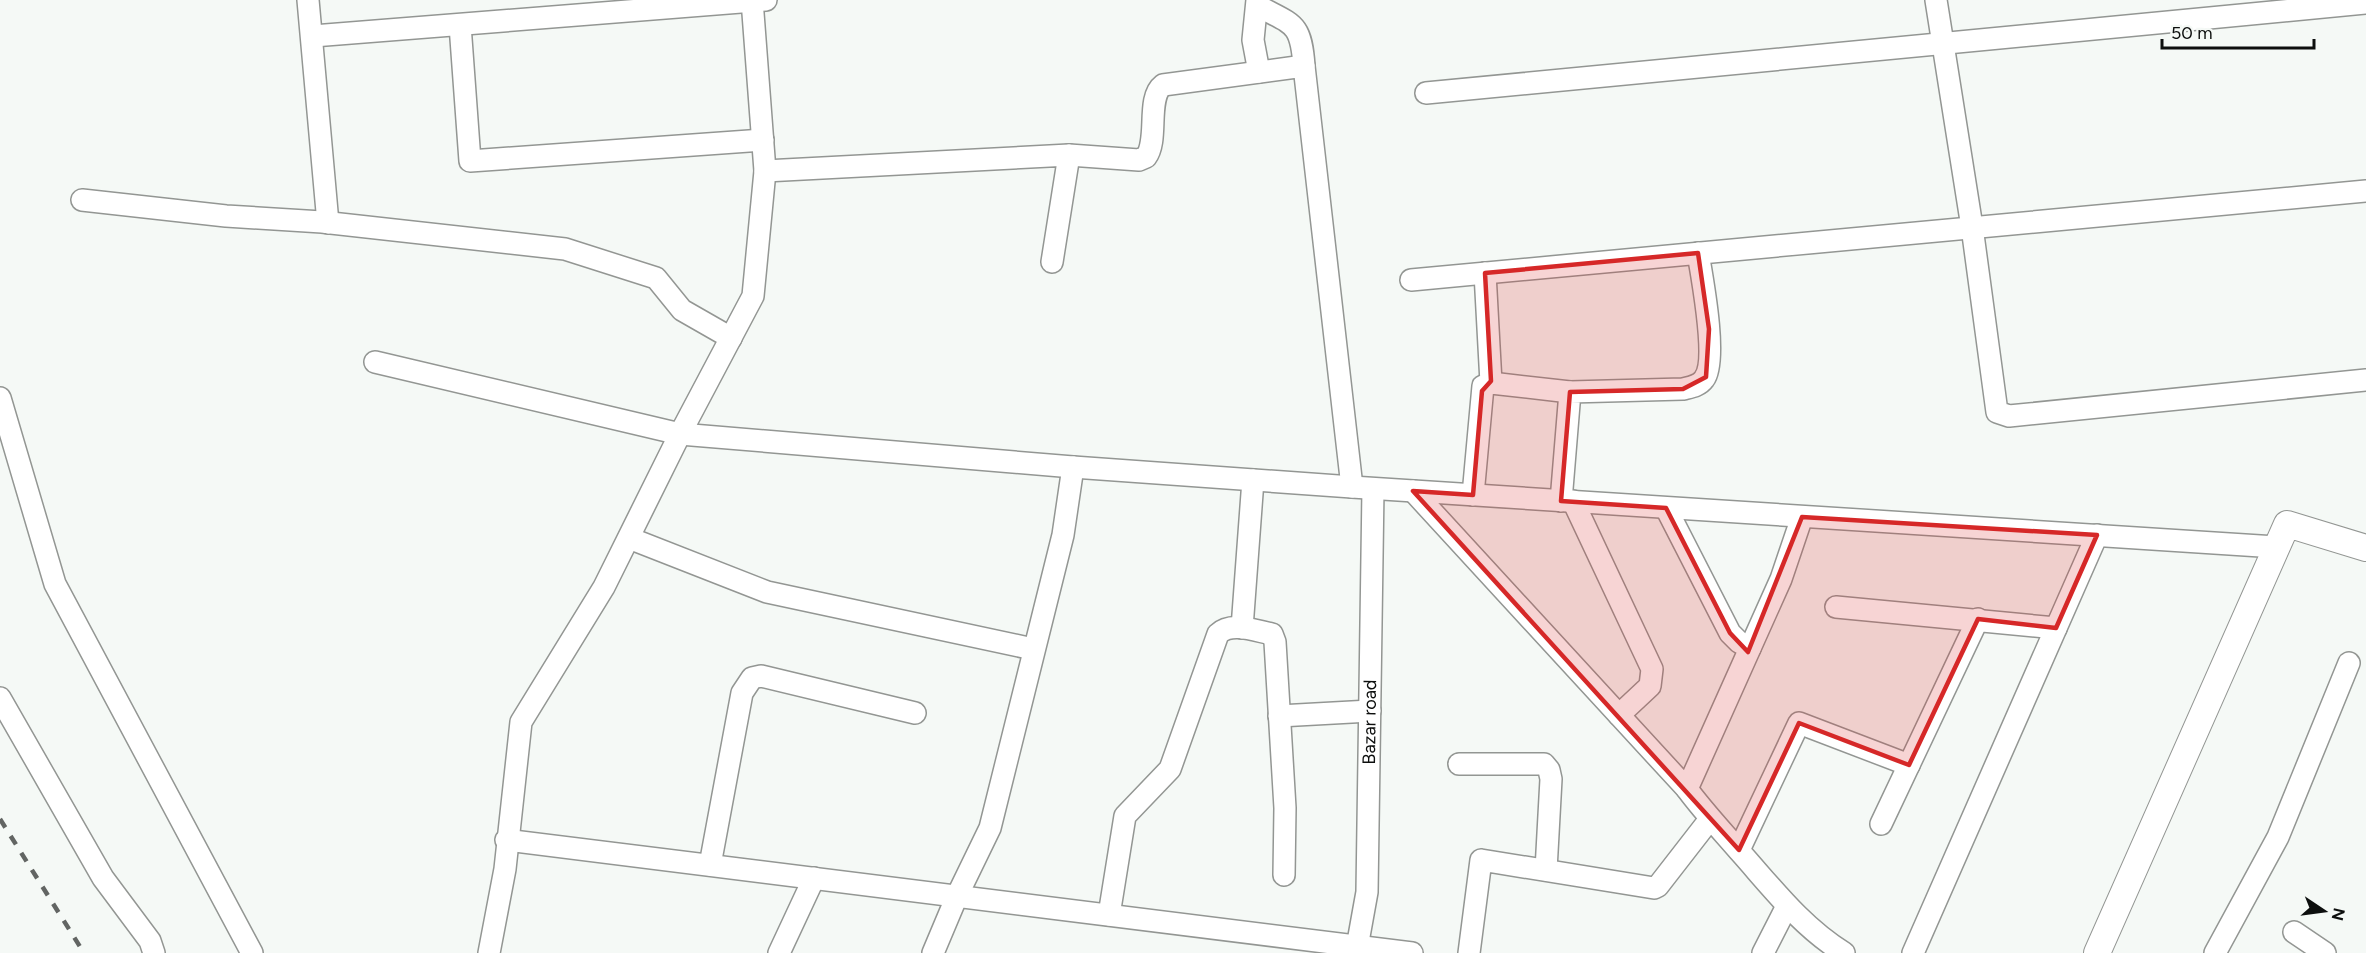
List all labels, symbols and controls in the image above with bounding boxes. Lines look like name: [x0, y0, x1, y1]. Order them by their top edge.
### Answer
scale bar: [2162, 12, 2314, 50]
text: 50 m: [2171, 22, 2213, 44]
street label: Bazar road: [1358, 679, 1381, 765]
north arrow: [2294, 881, 2354, 941]
text: N: [2327, 906, 2349, 922]

